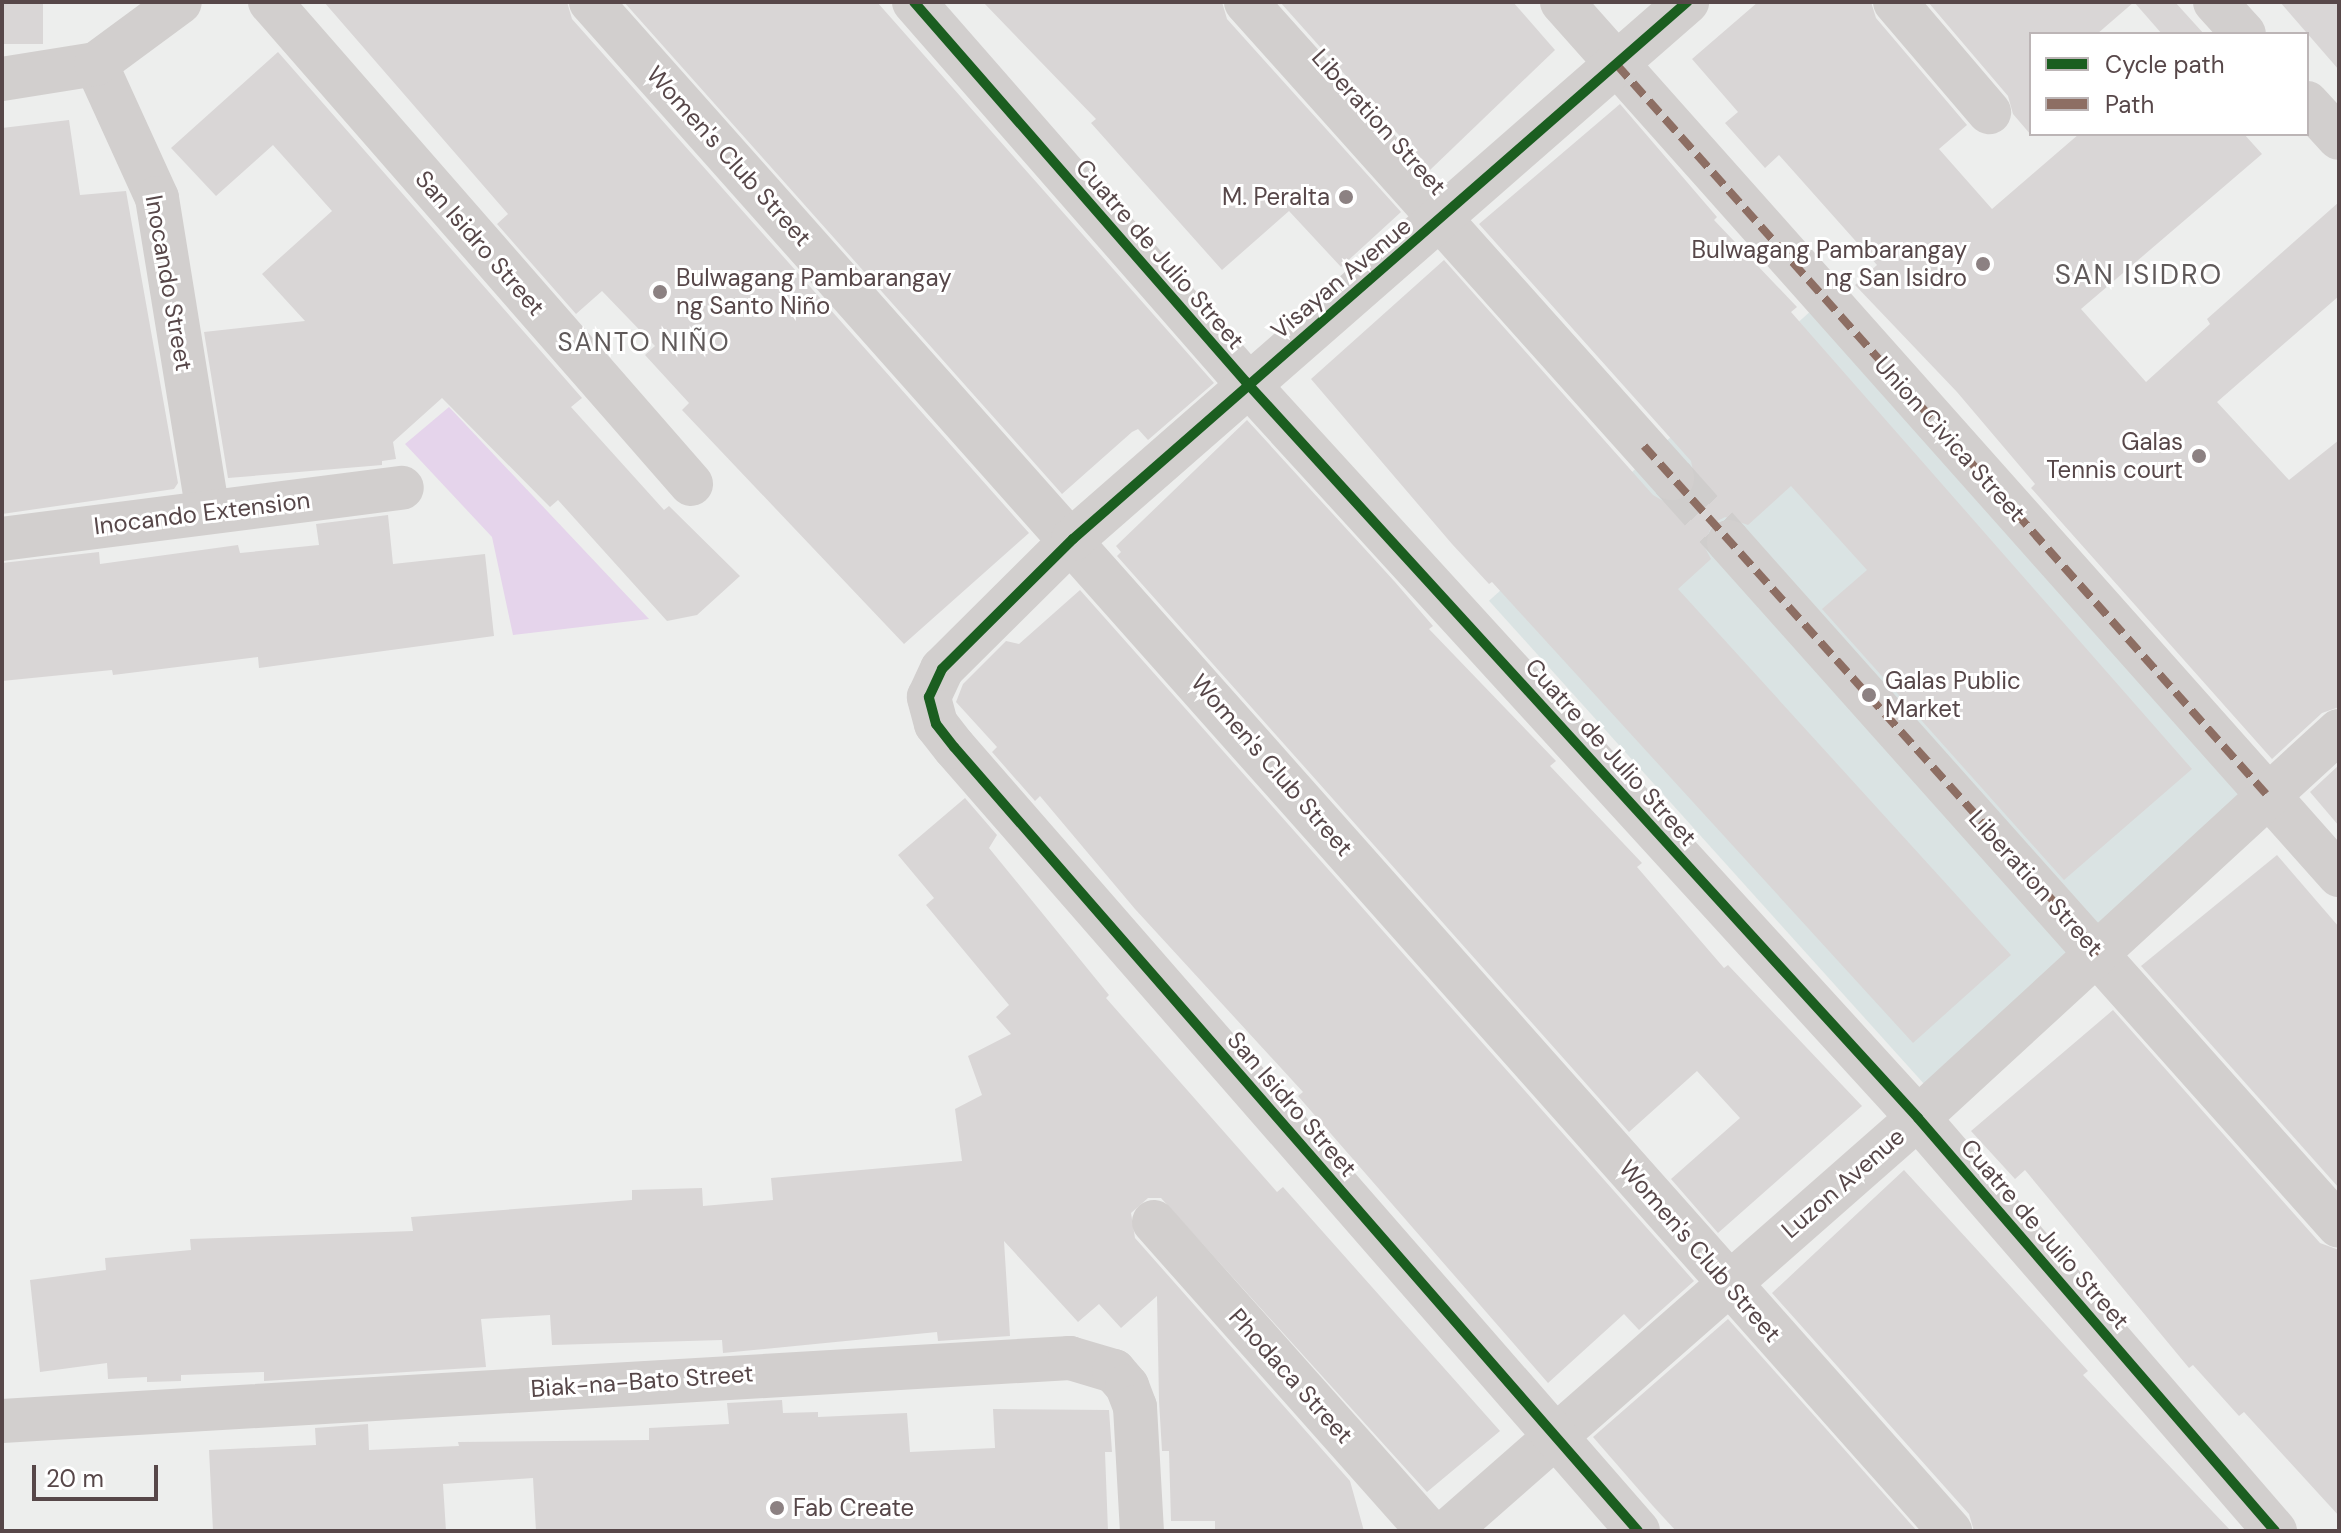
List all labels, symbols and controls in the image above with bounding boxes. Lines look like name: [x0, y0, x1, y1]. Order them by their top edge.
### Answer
legend: [2029, 32, 2309, 136]
street label: Liberation Street: [1306, 43, 1452, 201]
text: Cycle path: [2105, 49, 2224, 80]
street label: Women's Club Street: [641, 60, 817, 252]
text: Path: [2105, 89, 2154, 120]
street label: Cuatre de Julio Street: [1070, 153, 1250, 355]
street label: San Isidro Street: [409, 165, 551, 321]
place label: M. Peralta: [1222, 183, 1330, 211]
marker: M. Peralta: [1337, 188, 1355, 206]
street label: Inocando Street: [139, 193, 199, 373]
street label: Visayan Avenue: [1265, 211, 1417, 345]
place label: Bulwagang Pambarangay ng San Isidro: [1691, 236, 1967, 292]
marker: Bulwagang Pambarangay ng San Isidro: [1974, 255, 1992, 273]
district label: SAN ISIDRO: [2055, 258, 2223, 292]
place label: Bulwagang Pambarangay ng Santo Niño: [676, 264, 952, 320]
marker: Bulwagang Pambarangay ng Santo Niño: [651, 283, 669, 301]
district label: SANTO NIÑO: [557, 327, 731, 359]
street label: Union Civica Street: [1868, 351, 2032, 527]
place label: Galas Tennis court: [2046, 428, 2183, 484]
marker: Galas Tennis court: [2190, 447, 2208, 465]
street label: Inocando Extension: [92, 485, 312, 541]
street label: Cuatre de Julio Street: [1519, 652, 1703, 852]
place label: Galas Public Market: [1885, 667, 2021, 723]
street label: Women's Club Street: [1185, 668, 1359, 862]
marker: Galas Public Market: [1860, 686, 1878, 704]
street label: Liberation Street: [1963, 804, 2109, 962]
street label: San Isidro Street: [1221, 1026, 1363, 1182]
street label: Luzon Avenue: [1776, 1122, 1910, 1244]
street label: Cuatre de Julio Street: [1955, 1133, 2135, 1335]
street label: Women's Club Street: [1613, 1154, 1787, 1348]
street label: Phodaca Street: [1223, 1303, 1359, 1449]
street label: Biak-na-Bato Street: [530, 1359, 754, 1403]
scale bar: [36, 1449, 162, 1499]
text: 20 m: [46, 1463, 104, 1494]
place label: Fab Create: [793, 1494, 914, 1522]
marker: Fab Create: [768, 1499, 786, 1517]

